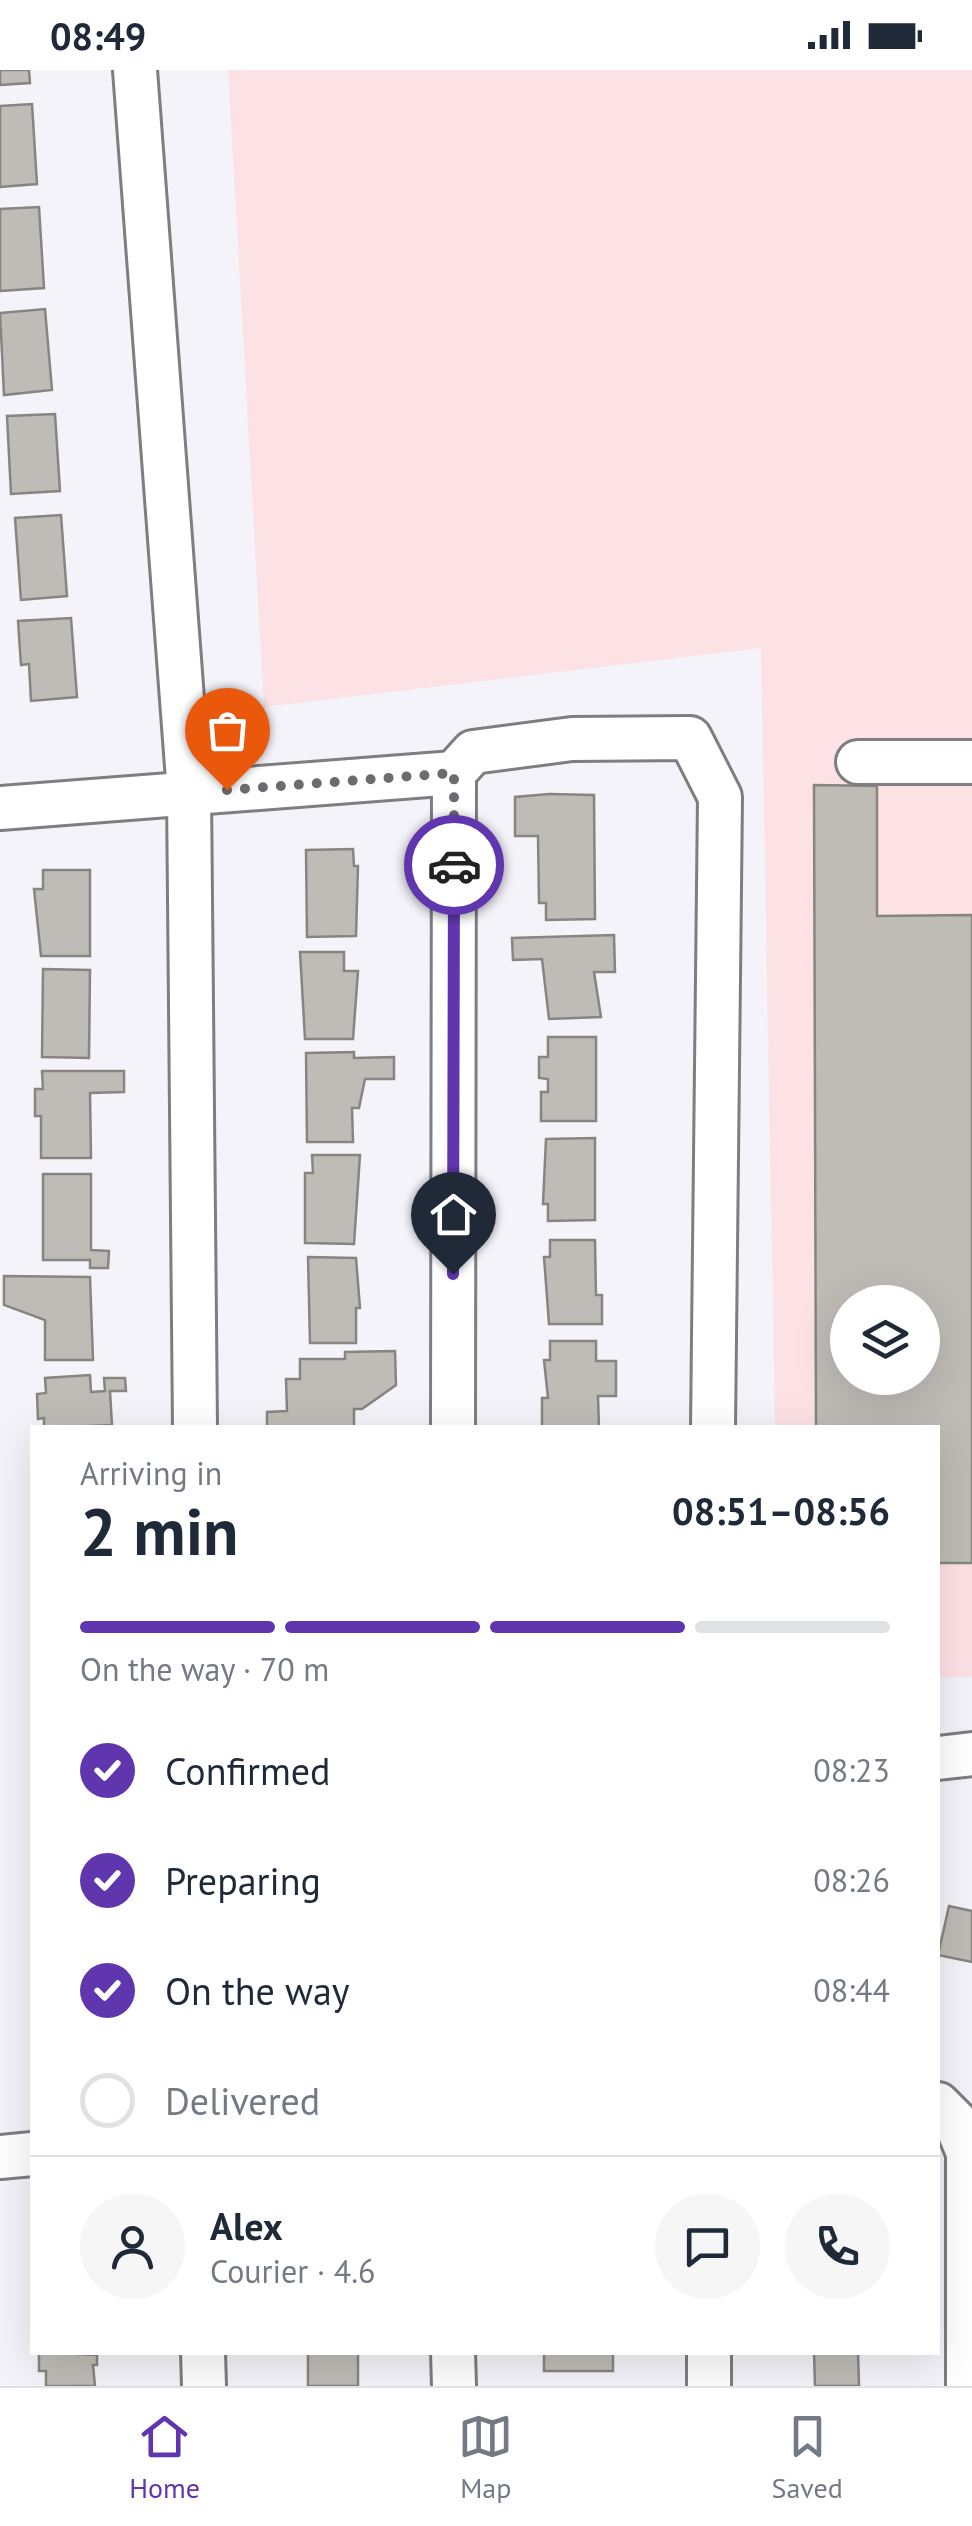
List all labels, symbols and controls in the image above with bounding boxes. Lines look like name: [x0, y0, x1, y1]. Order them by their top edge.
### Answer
text: 08:49: [50, 11, 146, 60]
pin: [185, 688, 270, 791]
icon: bag: [200, 703, 255, 758]
courier: [404, 815, 504, 915]
icon: car: [427, 838, 482, 893]
pin: [411, 1172, 496, 1275]
icon: home: [426, 1187, 481, 1242]
map controls: [830, 1285, 940, 1395]
button: layers: [830, 1285, 940, 1395]
text: Arriving in: [80, 1452, 222, 1494]
text: 08:51–08:56: [672, 1486, 890, 1535]
text: 2 min: [80, 1489, 239, 1573]
text: On the way · 70 m: [80, 1648, 329, 1690]
icon: check: [80, 1743, 135, 1798]
text: Confirmed: [165, 1746, 331, 1795]
text: 08:23: [813, 1749, 890, 1791]
icon: check: [80, 1853, 135, 1908]
text: Preparing: [165, 1856, 321, 1905]
text: 08:26: [813, 1859, 890, 1901]
icon: check: [80, 1963, 135, 2018]
text: On the way: [165, 1966, 350, 2015]
text: 08:44: [813, 1969, 890, 2011]
text: Delivered: [165, 2076, 320, 2125]
button: person: [80, 2194, 185, 2299]
button: chat: [655, 2194, 760, 2299]
button: phone: [785, 2194, 890, 2299]
text: Alex: [210, 2201, 283, 2250]
text: Courier · 4.6: [210, 2250, 376, 2292]
tab: Home: [129, 2409, 200, 2506]
tab: Map: [458, 2409, 513, 2506]
tab: Saved: [772, 2409, 843, 2506]

